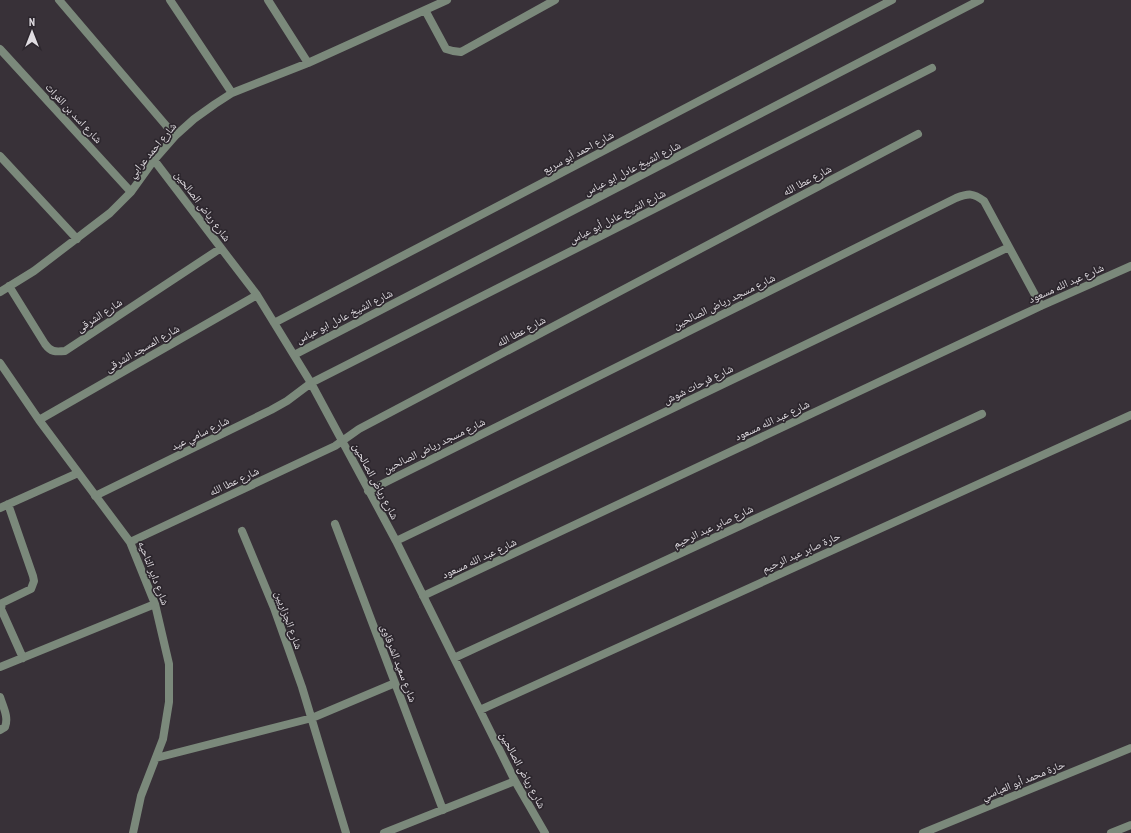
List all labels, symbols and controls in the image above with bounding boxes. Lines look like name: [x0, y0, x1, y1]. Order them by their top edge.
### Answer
north arrow: [12, 12, 52, 52]
text: N: [29, 15, 35, 29]
street label: شارع اسد بن الفرات: [43, 80, 105, 146]
street label: شارع احمد عرابي: [125, 119, 181, 182]
street label: شارع احمد أبو سريع: [540, 127, 616, 177]
street label: شارع الشيخ عادل ابو عباس: [581, 138, 683, 198]
street label: شارع عطا الله: [780, 161, 834, 199]
street label: شارع رياض الصالحين: [172, 168, 234, 244]
street label: شارع الشيخ عادل أبو عباس: [566, 186, 668, 246]
street label: شارع عبد الله مسعود: [1026, 260, 1106, 306]
street label: شارع مسجد رياض الصالحين: [671, 270, 777, 332]
street label: شارع الشيخ عادل ابو عباس: [293, 286, 395, 346]
street label: شارع الشرقى: [73, 295, 125, 335]
street label: شارع عطا الله: [494, 312, 548, 350]
street label: شارع المسجد الشرقى: [102, 321, 182, 375]
street label: شارع فرحات شوش: [661, 361, 735, 407]
street label: شارع عبد الله مسعود: [732, 397, 812, 443]
street label: شارع سامي عيد: [169, 413, 232, 455]
street label: شارع مسجد رياض الصالحين: [381, 414, 487, 476]
street label: شارع رياض الصالحين: [350, 440, 402, 522]
street label: شارع عطا الله: [207, 463, 261, 499]
street label: شارع صابر عبد الرحيم: [671, 501, 756, 552]
street label: حارة صابر عبد الرحيم: [760, 528, 843, 577]
street label: شارع عبد الله مسعود: [439, 535, 519, 581]
street label: شارع داير الناحيه: [135, 539, 173, 607]
street label: شارع الجزاريين: [272, 589, 306, 651]
street label: شارع سعيد الشرقاوى: [378, 622, 420, 704]
street label: شارع رياض الصالحين: [497, 729, 549, 811]
street label: حارة محمد أبو العباسي: [979, 757, 1067, 805]

